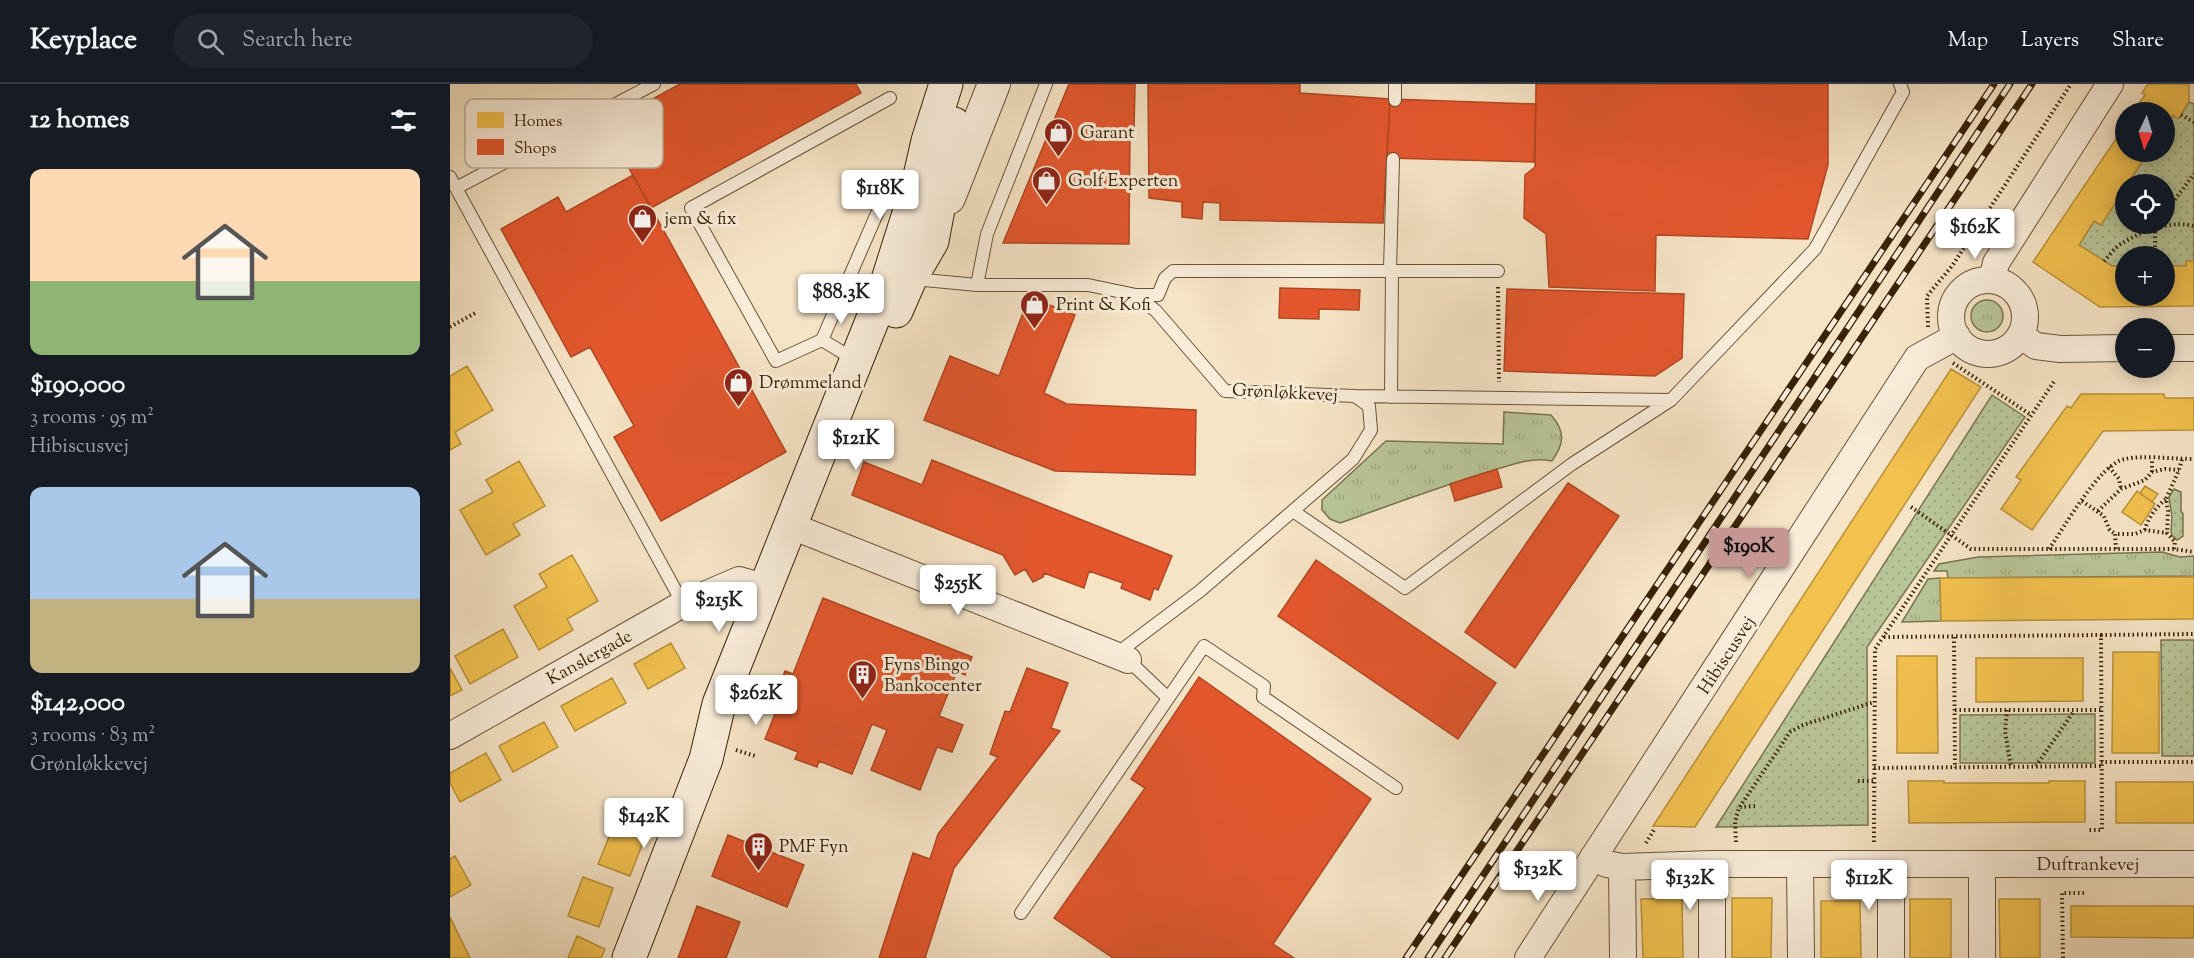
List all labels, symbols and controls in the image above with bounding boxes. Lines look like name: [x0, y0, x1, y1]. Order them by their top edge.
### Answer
search box: [173, 14, 593, 68]
text: Keyplace: [30, 21, 137, 61]
icon: search: [194, 25, 227, 58]
text: Search here: [242, 25, 352, 57]
text: Map: [1948, 26, 1988, 56]
text: Layers: [2021, 26, 2079, 56]
text: Share: [2112, 26, 2164, 56]
legend: [465, 99, 663, 168]
text: 12 homes: [30, 102, 129, 139]
north arrow: [2115, 102, 2175, 162]
map controls: [2115, 102, 2175, 378]
icon: filters: [387, 104, 420, 137]
text: Homes: [514, 111, 562, 134]
shop icon: Garant: [1043, 116, 1075, 158]
place label: Garant: [1080, 121, 1134, 147]
text: Shops: [514, 138, 557, 161]
shop icon: Golf Experten: [1031, 164, 1063, 206]
place label: Golf Experten: [1068, 169, 1179, 195]
pin: $118K: [838, 170, 922, 221]
button: locate: [2115, 174, 2175, 234]
text: $118K: [856, 175, 904, 204]
shop icon: jem & fix: [627, 202, 659, 244]
place label: jem & fix: [664, 207, 737, 233]
icon: home: [171, 208, 279, 316]
pin: $162K: [1933, 209, 2017, 260]
text: $162K: [1949, 214, 2001, 243]
button: +: [2115, 246, 2175, 306]
pin: $88.3K: [792, 274, 890, 325]
text: $88.3K: [812, 279, 870, 308]
shop icon: Print & Kofi: [1019, 288, 1051, 330]
place label: Print & Kofi: [1056, 293, 1151, 319]
button: −: [2115, 318, 2175, 378]
shop icon: Drømmeland: [722, 366, 754, 408]
text: $190,000: [30, 367, 125, 404]
place label: Drømmeland: [759, 371, 862, 397]
street label: Grønløkkevej: [1231, 378, 1339, 410]
text: 3 rooms · 95 m²: [30, 404, 154, 433]
pin: $121K: [814, 420, 898, 471]
text: $121K: [832, 425, 880, 454]
text: Hibiscusvej: [30, 433, 129, 462]
icon: home: [171, 526, 279, 634]
pin: $190K: [1707, 528, 1791, 579]
text: $190K: [1723, 533, 1775, 562]
pin: $255K: [916, 565, 1000, 616]
text: $255K: [934, 570, 982, 599]
pin: $215K: [677, 582, 761, 633]
text: $215K: [695, 587, 743, 616]
street label: Hibiscusvej: [1693, 612, 1763, 700]
street label: Kanslergade: [542, 625, 637, 693]
place label: Fyns Bingo Bankocenter: [884, 653, 982, 700]
building icon: Fyns Bingo Bankocenter: [847, 658, 879, 700]
pin: $262K: [714, 675, 798, 726]
text: $262K: [729, 680, 783, 709]
text: $142,000: [30, 685, 125, 722]
text: 3 rooms · 83 m²: [30, 722, 155, 751]
text: Grønløkkevej: [30, 751, 148, 780]
pin: $142K: [602, 798, 686, 849]
text: $142K: [618, 803, 670, 832]
building icon: PMF Fyn: [742, 830, 774, 872]
place label: PMF Fyn: [779, 835, 849, 861]
pin: $132K: [1496, 851, 1580, 902]
street label: Duftrankevej: [2037, 853, 2139, 879]
text: $132K: [1513, 856, 1563, 885]
pin: $132K: [1648, 860, 1732, 911]
pin: $112K: [1827, 860, 1911, 911]
text: $132K: [1665, 865, 1715, 894]
text: $112K: [1845, 865, 1893, 894]

